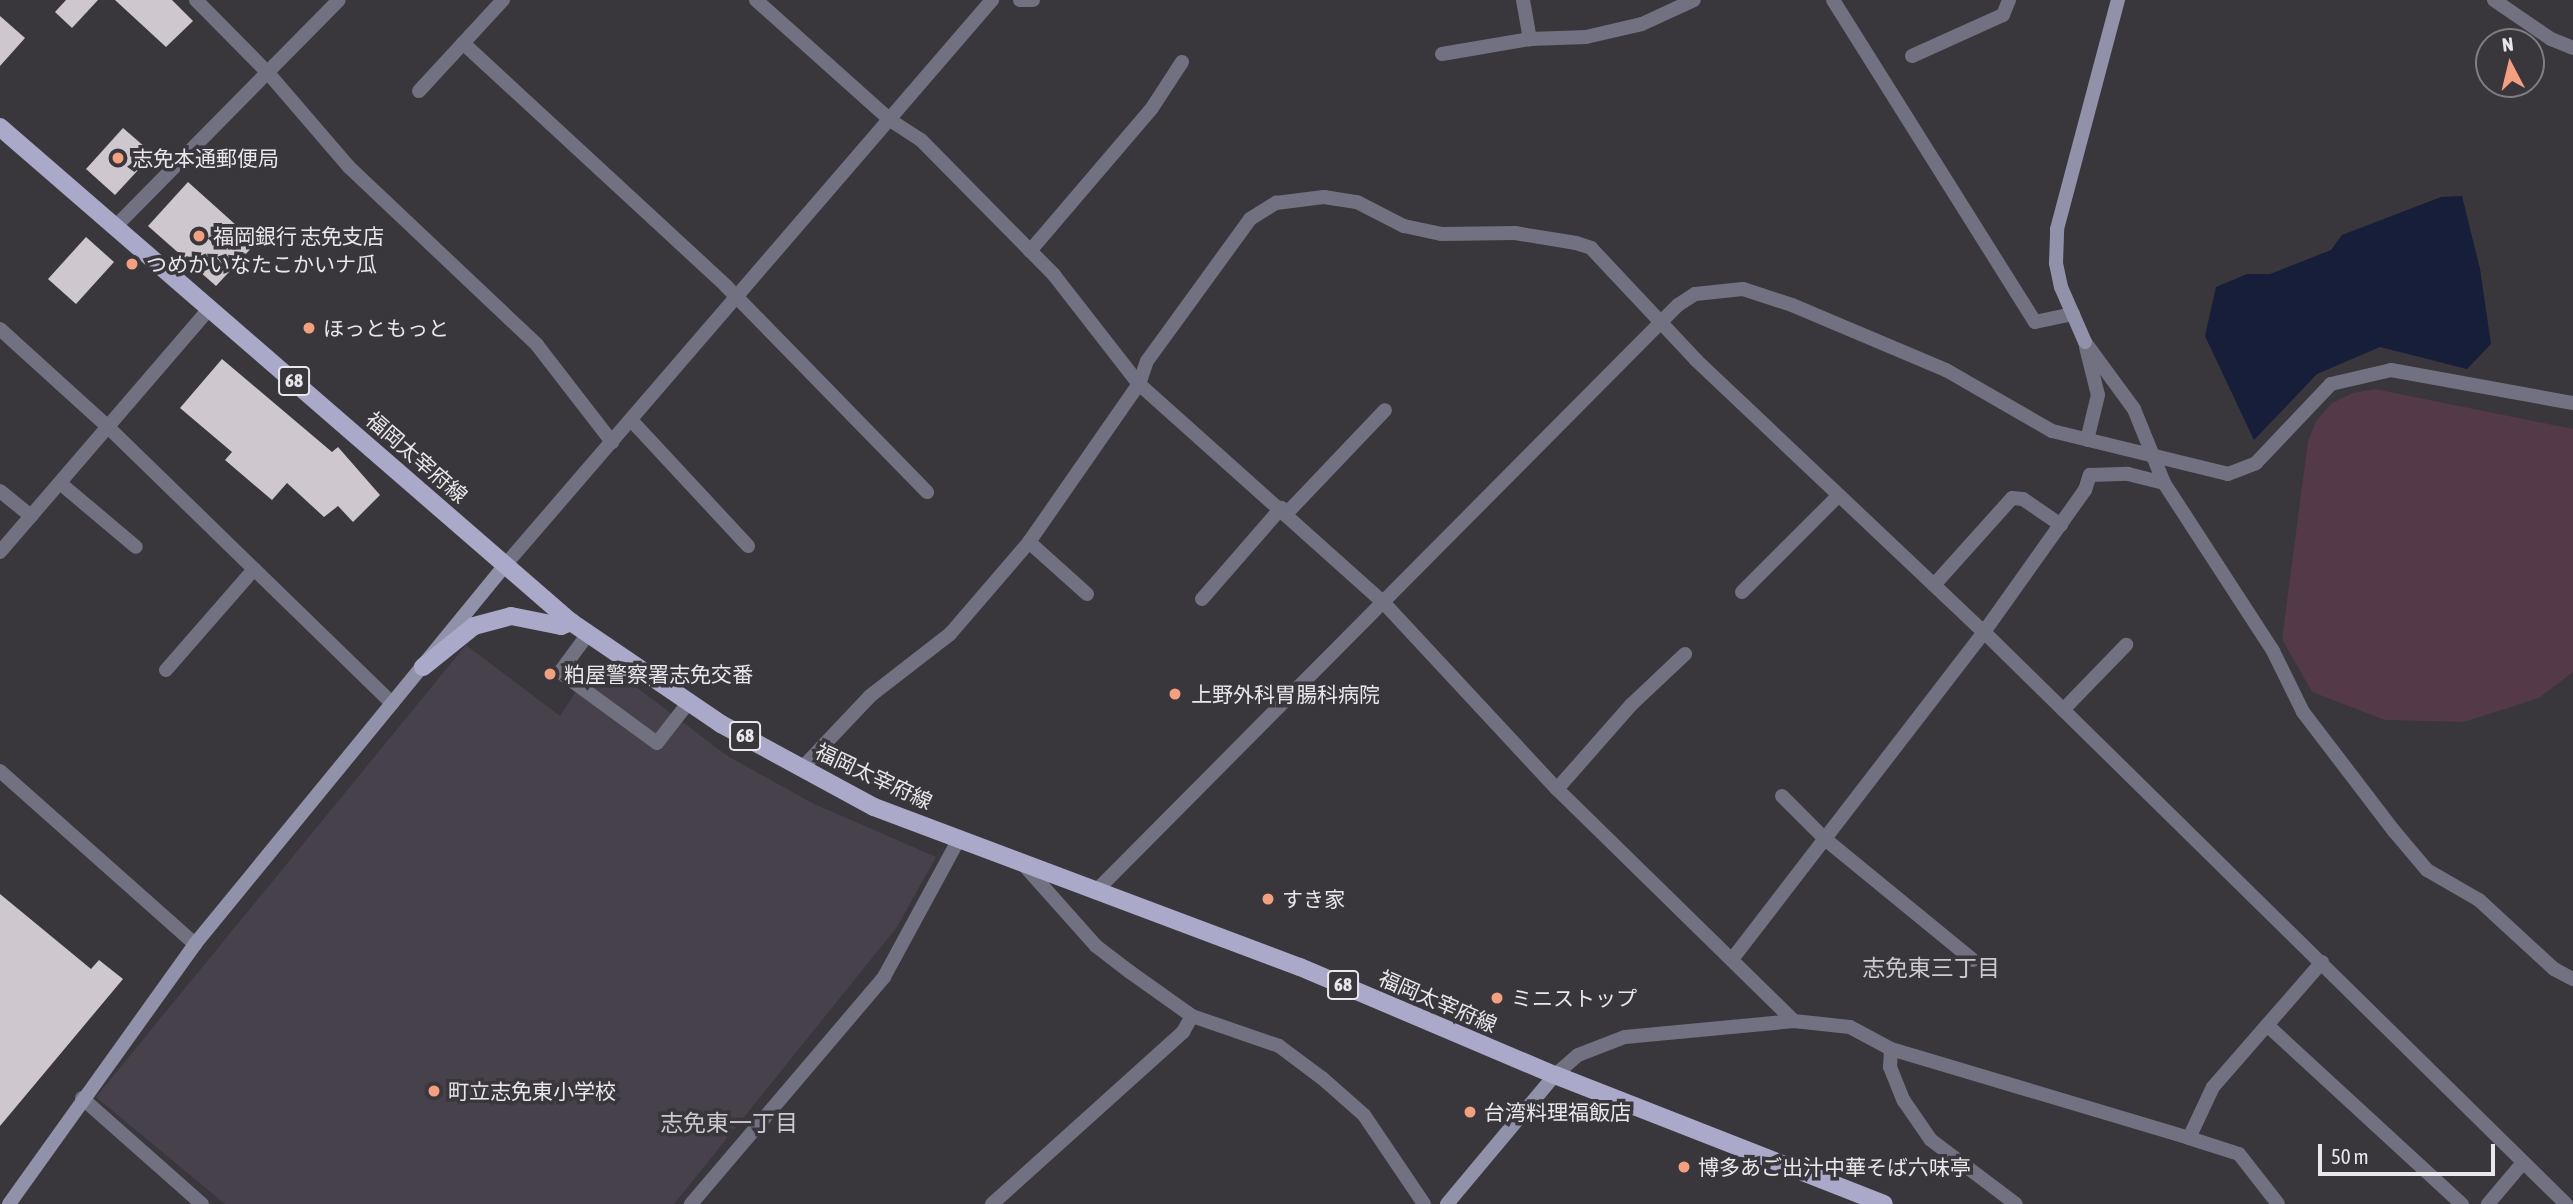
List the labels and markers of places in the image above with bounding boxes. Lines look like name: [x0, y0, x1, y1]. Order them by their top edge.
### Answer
place label: 志免本通郵便局: [132, 145, 279, 171]
marker: 志免本通郵便局: [110, 150, 126, 166]
place label: 福岡銀行 志免支店: [213, 223, 384, 249]
marker: 福岡銀行 志免支店: [191, 228, 207, 244]
place label: つめかいなたこかいナ瓜: [146, 251, 377, 277]
marker: つめかいなたこかいナ瓜: [124, 256, 140, 272]
place label: ほっともっと: [323, 315, 449, 341]
marker: ほっともっと: [301, 320, 317, 336]
place label: 粕屋警察署志免交番: [564, 661, 753, 687]
marker: 粕屋警察署志免交番: [542, 666, 558, 682]
place label: 上野外科胃腸科病院: [1191, 681, 1380, 707]
marker: 上野外科胃腸科病院: [1165, 684, 1185, 704]
place label: すき家: [1282, 886, 1345, 912]
marker: すき家: [1260, 891, 1276, 907]
place label: ミニストップ: [1511, 985, 1637, 1011]
marker: ミニストップ: [1489, 990, 1505, 1006]
place label: 町立志免東小学校: [448, 1078, 616, 1104]
marker: 町立志免東小学校: [426, 1083, 442, 1099]
place label: 台湾料理福飯店: [1484, 1099, 1631, 1125]
marker: 台湾料理福飯店: [1462, 1104, 1478, 1120]
place label: 博多あご出汁中華そば六味亭: [1698, 1154, 1971, 1180]
marker: 博多あご出汁中華そば六味亭: [1676, 1159, 1692, 1175]

